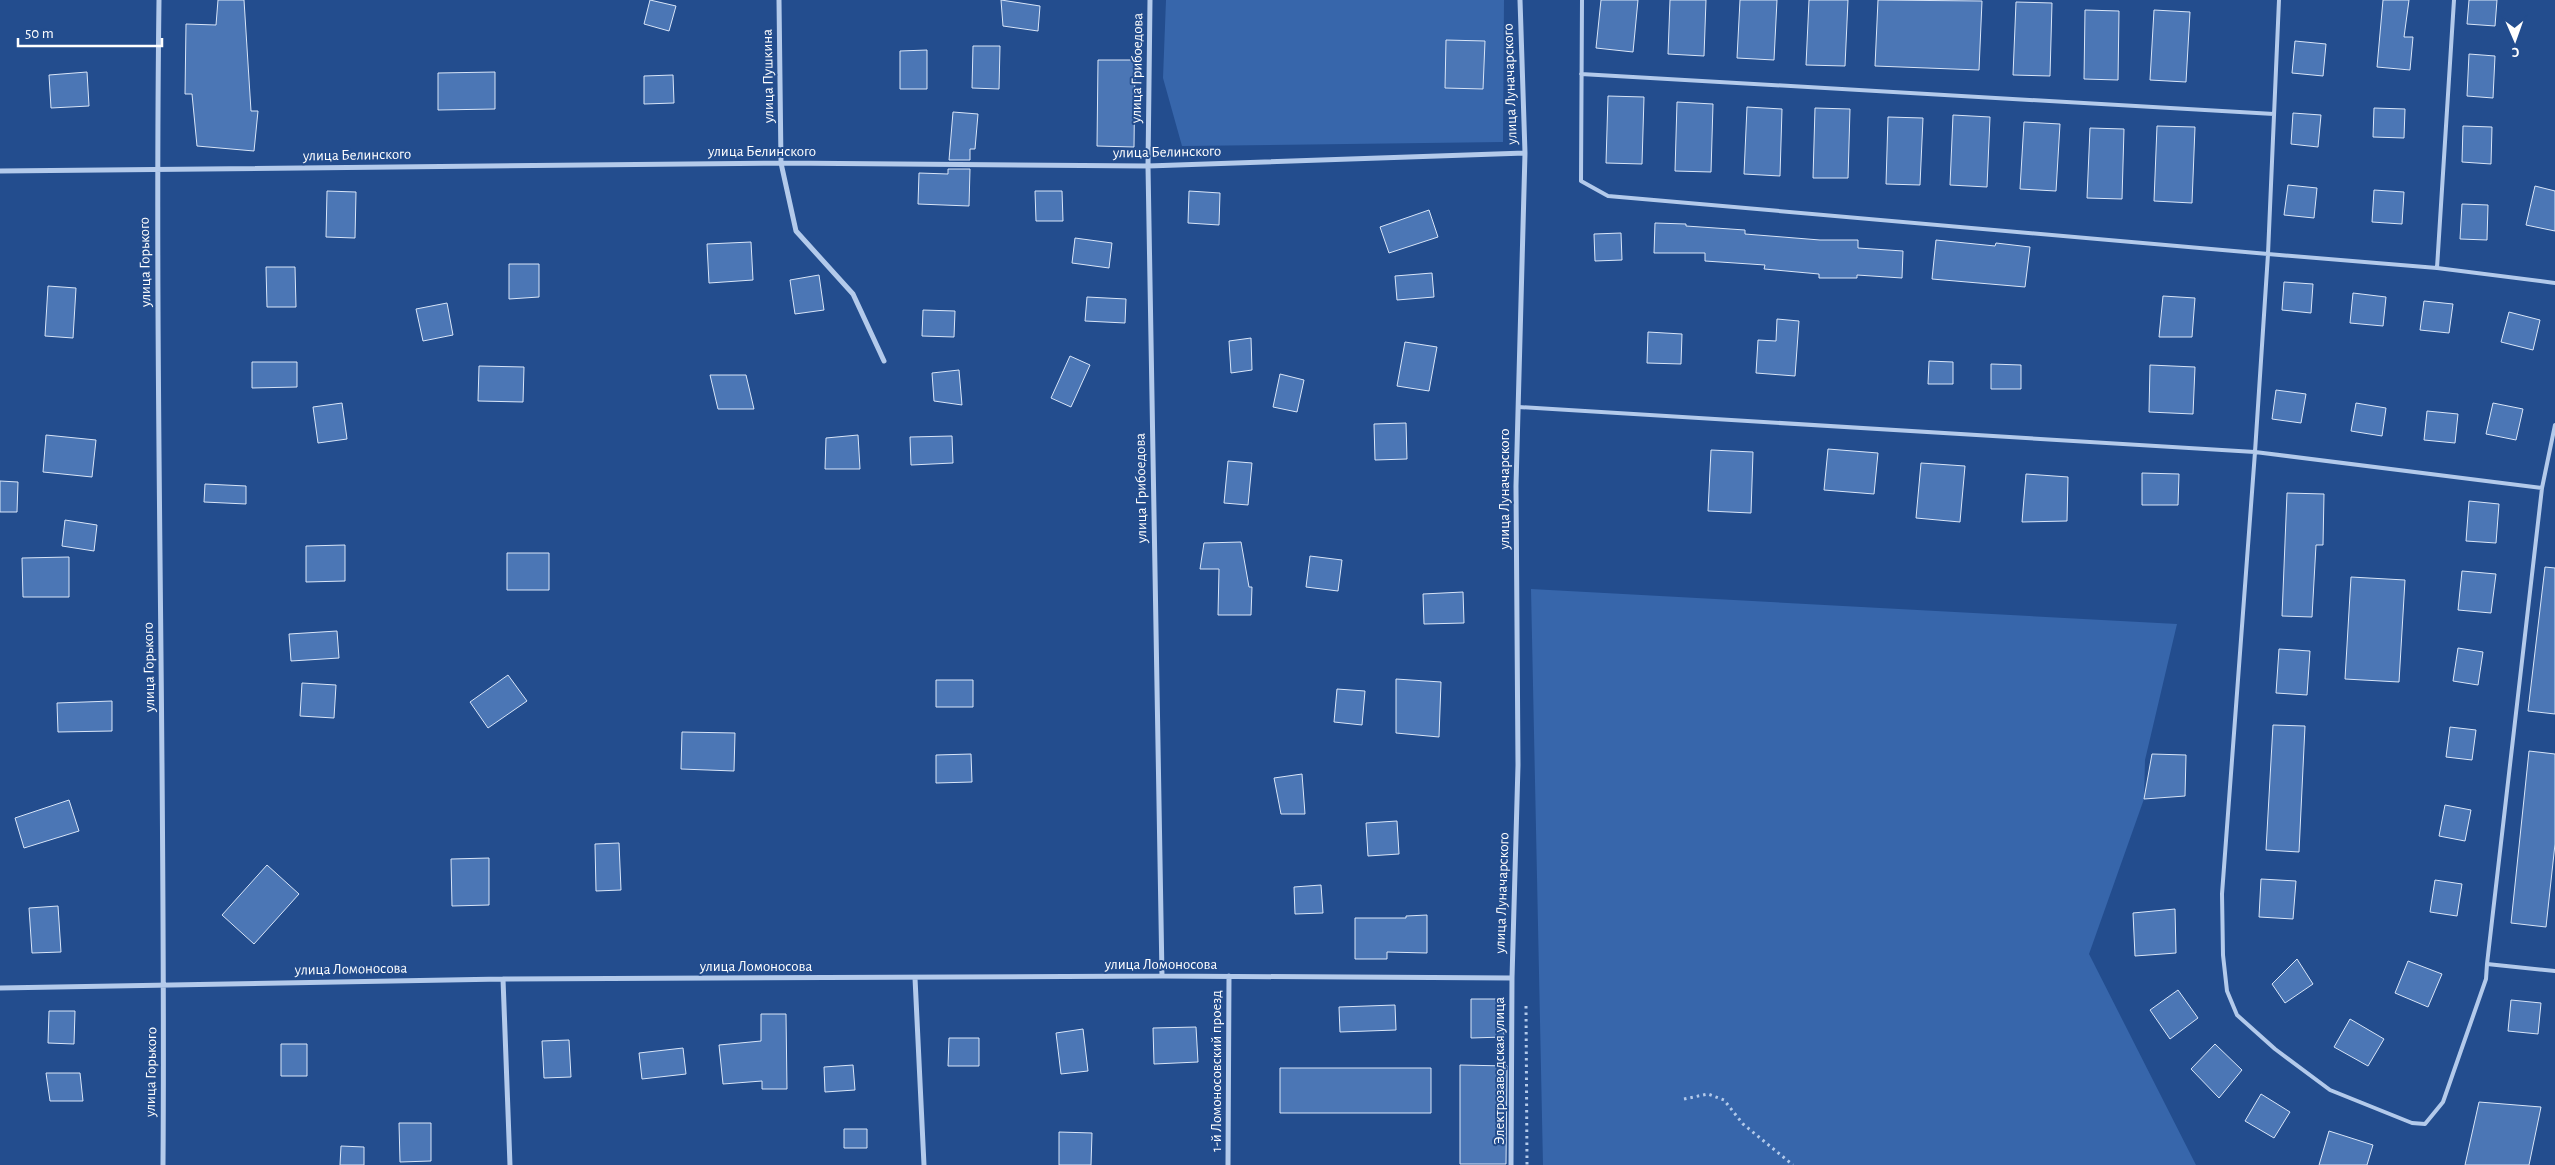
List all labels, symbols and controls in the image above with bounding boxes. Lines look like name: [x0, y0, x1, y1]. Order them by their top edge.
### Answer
street label: улица Грибоедова: [1129, 13, 1145, 124]
scale bar: [18, 15, 161, 47]
north arrow: [2490, 15, 2540, 65]
street label: улица Луначарского: [1500, 23, 1520, 146]
text: 50 m: [25, 26, 54, 41]
street label: улица Пушкина: [760, 29, 776, 124]
text: С: [2511, 45, 2520, 59]
street label: улица Белинского: [707, 144, 816, 159]
street label: улица Белинского: [1112, 144, 1221, 160]
street label: улица Белинского: [302, 147, 411, 163]
street label: улица Горького: [137, 217, 153, 308]
street label: улица Луначарского: [1497, 428, 1512, 551]
street label: улица Грибоедова: [1133, 433, 1149, 544]
street label: улица Горького: [141, 622, 157, 713]
street label: улица Луначарского: [1492, 832, 1512, 955]
street label: улица Ломоносова: [1104, 957, 1217, 972]
street label: улица Ломоносова: [699, 959, 812, 974]
street label: улица Ломоносова: [294, 961, 408, 977]
street label: 1-й Ломоносовский проезд: [1209, 990, 1224, 1152]
street label: Электрозаводская улица: [1492, 997, 1507, 1145]
street label: улица Горького: [143, 1027, 159, 1118]

